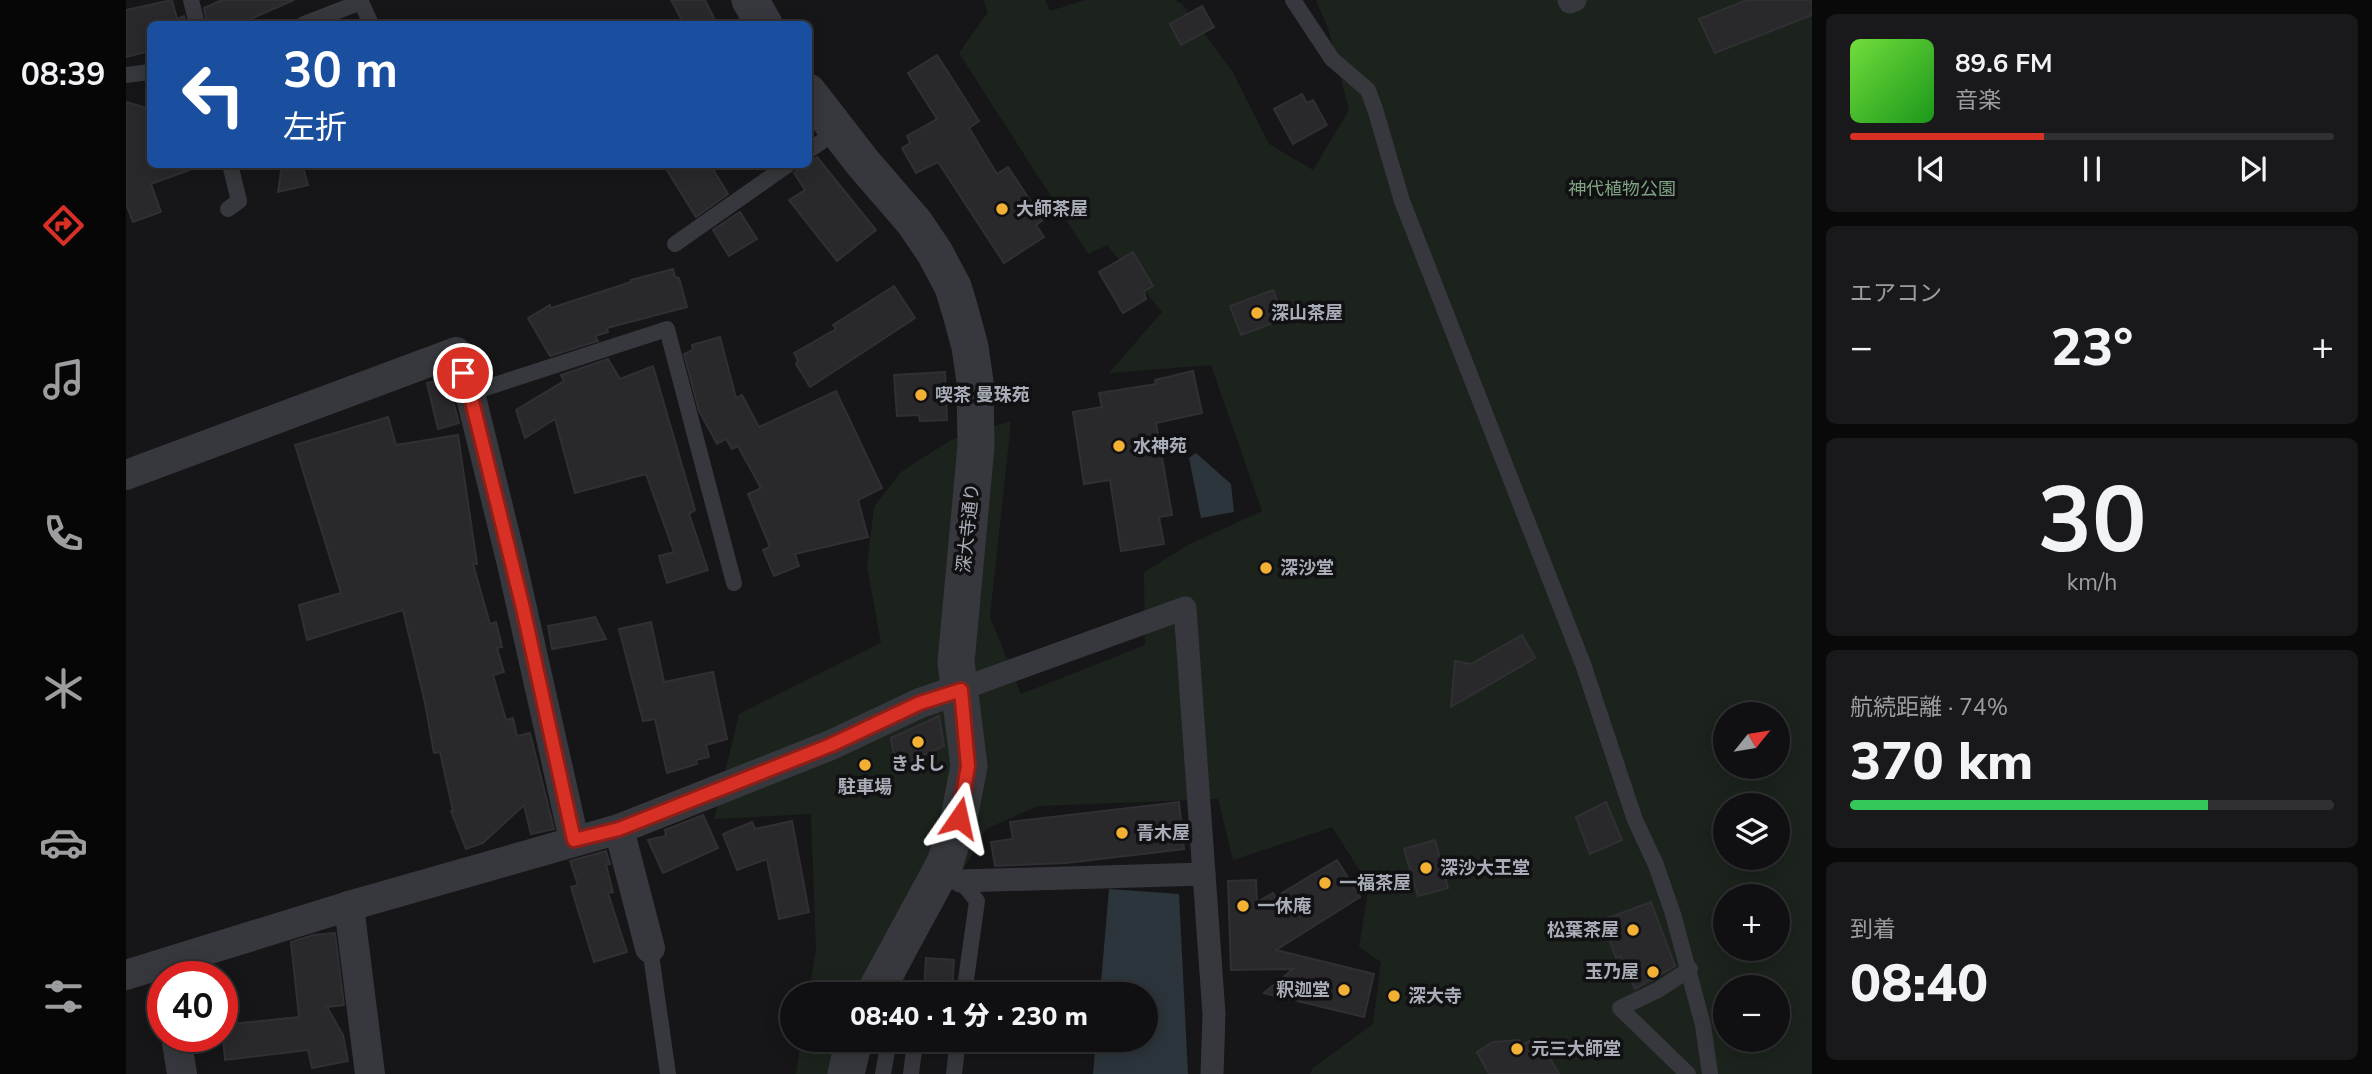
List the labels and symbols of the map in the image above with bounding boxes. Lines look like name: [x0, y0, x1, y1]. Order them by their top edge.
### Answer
park label: 神代植物公園: [1568, 177, 1676, 201]
place label: 大師茶屋: [1016, 197, 1088, 221]
marker: 大師茶屋: [994, 201, 1010, 217]
place label: 深山茶屋: [1271, 301, 1343, 325]
marker: 深山茶屋: [1249, 305, 1265, 321]
pin: [433, 343, 493, 403]
place label: 喫茶 曼珠苑: [935, 383, 1030, 407]
marker: 喫茶 曼珠苑: [913, 387, 929, 403]
place label: 水神苑: [1133, 434, 1187, 458]
marker: 水神苑: [1111, 438, 1127, 454]
street label: 深大寺通り: [951, 482, 985, 574]
place label: 深沙堂: [1280, 556, 1334, 580]
marker: 深沙堂: [1258, 560, 1274, 576]
north arrow: [1713, 702, 1790, 779]
marker: きよし: [910, 734, 926, 750]
place label: きよし: [891, 752, 945, 776]
marker: 駐車場: [857, 757, 873, 773]
place label: 駐車場: [838, 775, 892, 799]
position arrow: [922, 781, 996, 855]
place label: 青木屋: [1136, 821, 1190, 845]
marker: 青木屋: [1114, 825, 1130, 841]
place label: 深沙大王堂: [1440, 856, 1530, 880]
marker: 深沙大王堂: [1418, 860, 1434, 876]
place label: 一福茶屋: [1339, 871, 1411, 895]
marker: 一福茶屋: [1317, 875, 1333, 891]
place label: 一休庵: [1257, 894, 1311, 918]
marker: 一休庵: [1235, 898, 1251, 914]
place label: 松葉茶屋: [1547, 918, 1619, 942]
marker: 松葉茶屋: [1625, 922, 1641, 938]
place label: 玉乃屋: [1585, 960, 1639, 984]
speed limit sign: 40: [147, 961, 238, 1052]
marker: 玉乃屋: [1645, 964, 1661, 980]
place label: 釈迦堂: [1276, 978, 1330, 1002]
marker: 釈迦堂: [1336, 982, 1352, 998]
place label: 深大寺: [1408, 984, 1462, 1008]
marker: 深大寺: [1386, 988, 1402, 1004]
place label: 元三大師堂: [1531, 1037, 1621, 1061]
marker: 元三大師堂: [1509, 1041, 1525, 1057]

